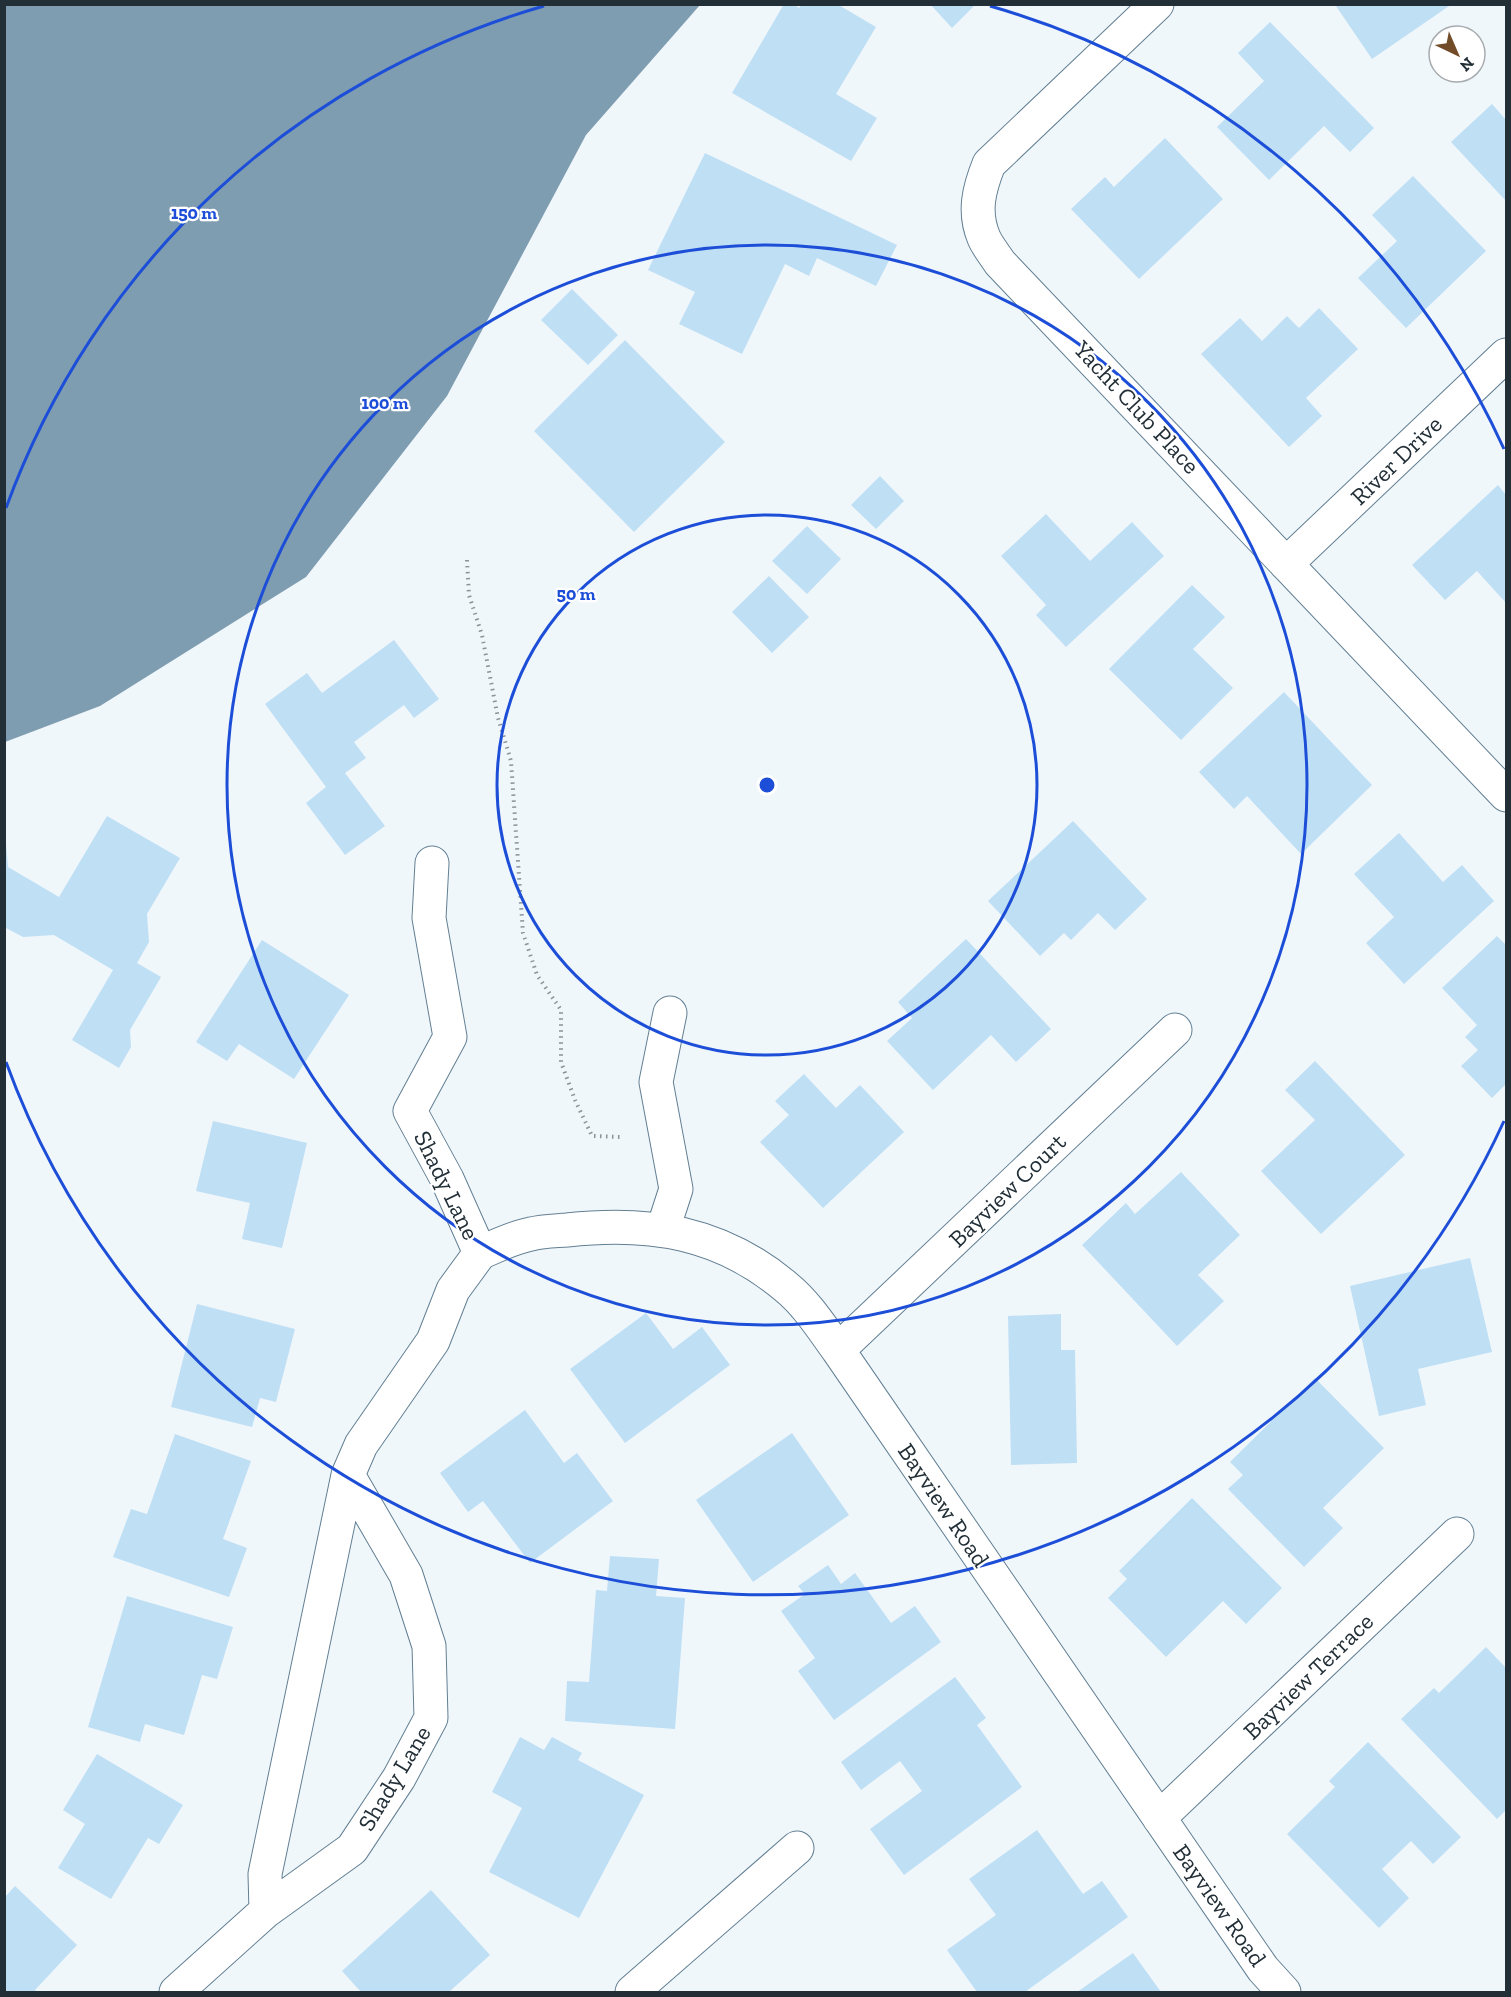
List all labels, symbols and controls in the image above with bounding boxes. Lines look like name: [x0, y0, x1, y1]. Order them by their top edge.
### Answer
north arrow: [1427, 24, 1487, 84]
text: N: [1456, 53, 1478, 75]
text: 150 m: [171, 202, 217, 224]
street label: Yacht Club Place: [1067, 334, 1206, 480]
text: 100 m: [361, 392, 409, 414]
street label: River Drive: [1344, 409, 1448, 511]
text: 50 m: [557, 583, 596, 605]
centre of rings: [757, 775, 777, 795]
street label: Shady Lane: [408, 1126, 486, 1244]
street label: Bayview Court: [942, 1127, 1072, 1253]
street label: Bayview Road: [892, 1438, 996, 1572]
street label: Bayview Terrace: [1237, 1607, 1379, 1745]
street label: Shady Lane: [351, 1720, 437, 1836]
street label: Bayview Road: [1167, 1838, 1273, 1972]

